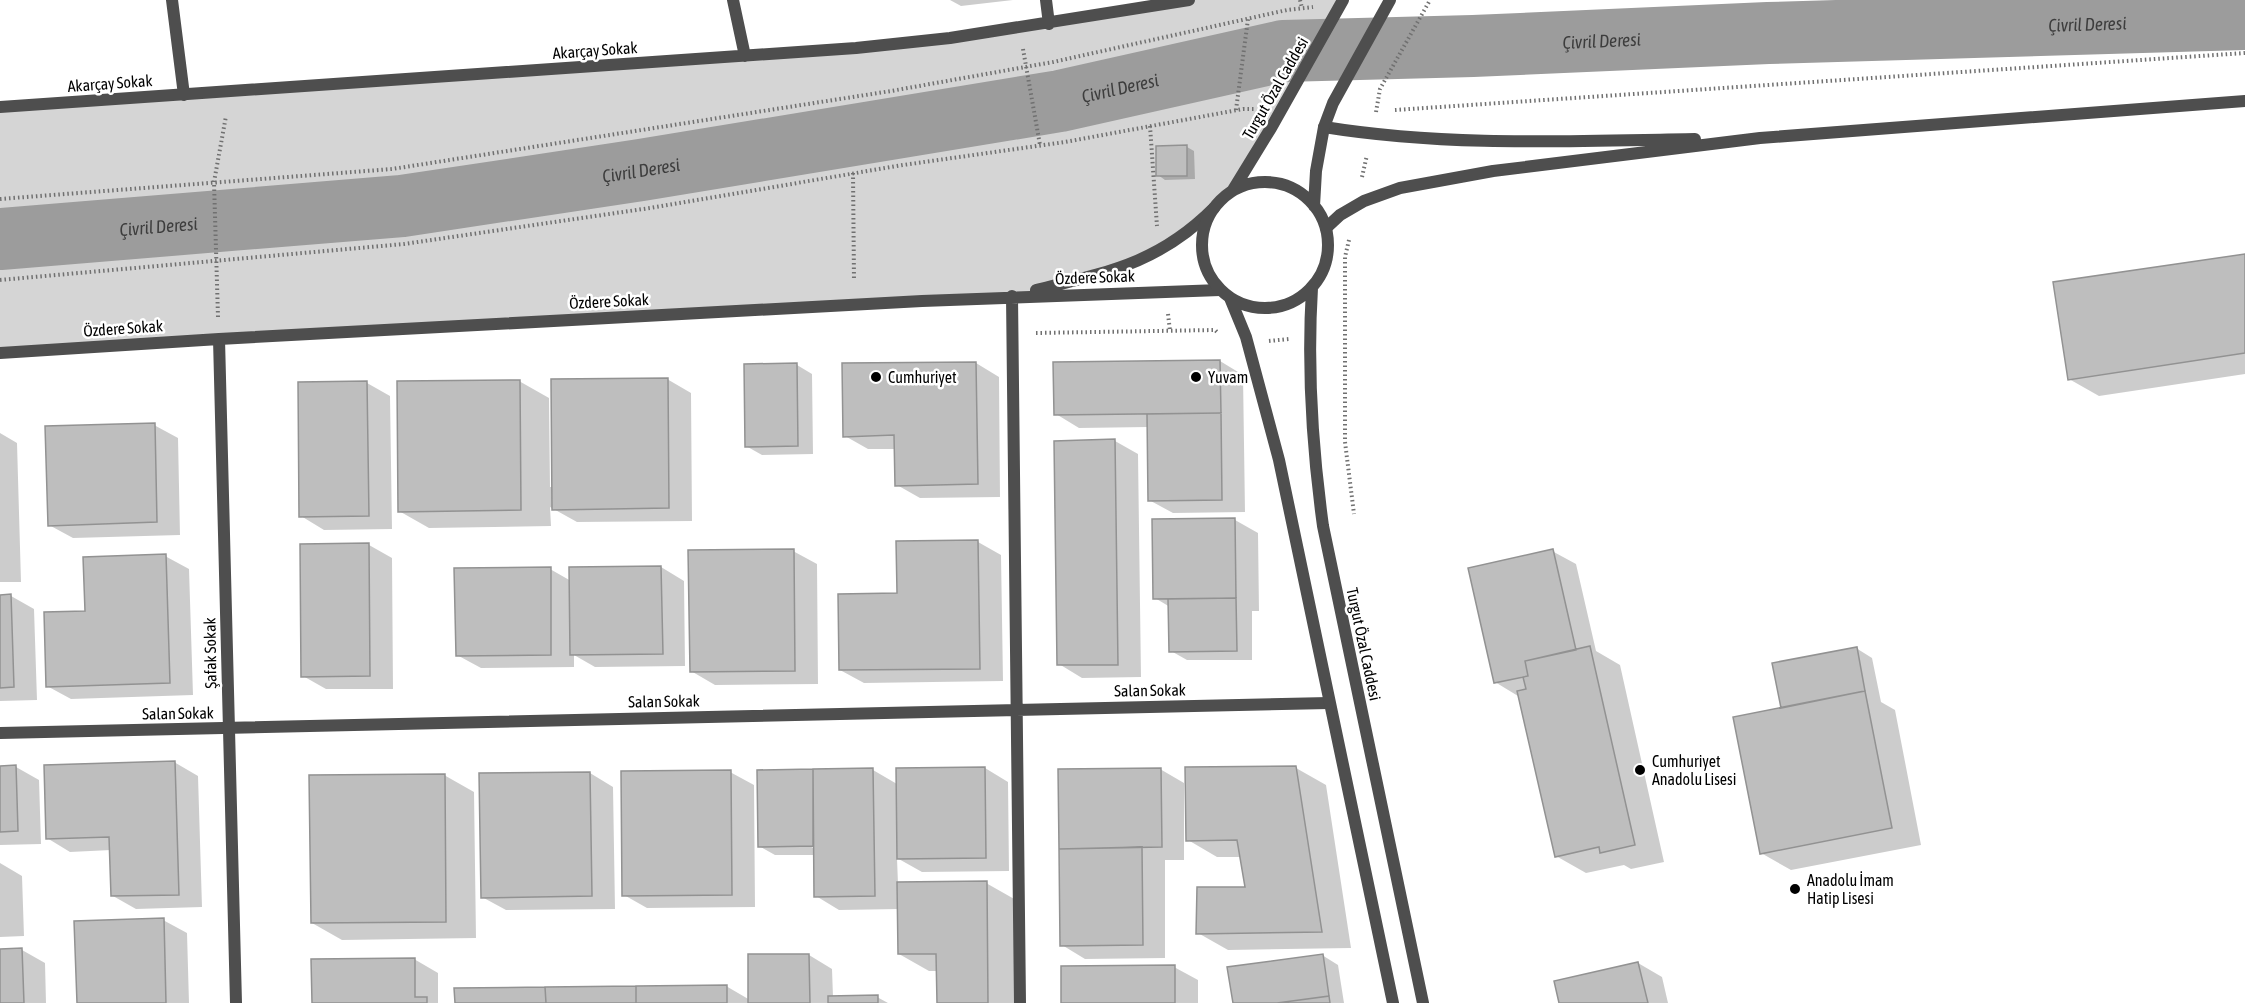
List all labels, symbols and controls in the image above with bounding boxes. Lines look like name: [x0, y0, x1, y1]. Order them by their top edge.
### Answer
water label: Çivril Deresi: [2048, 12, 2127, 35]
water label: Çivril Deresi: [1562, 28, 1641, 53]
street label: Turgut Özal Caddesi: [1238, 34, 1312, 143]
street label: Akarçay Sokak: [552, 38, 638, 63]
water label: Çivril Deresi: [1079, 69, 1160, 106]
street label: Akarçay Sokak: [67, 71, 153, 96]
water label: Çivril Deresi: [601, 153, 681, 186]
water label: Çivril Deresi: [119, 212, 198, 240]
street label: Özdere Sokak: [1055, 267, 1135, 287]
street label: Özdere Sokak: [569, 290, 649, 312]
street label: Özdere Sokak: [83, 316, 163, 340]
place label: Cumhuriyet: [888, 368, 957, 387]
place label: Yuvam: [1208, 368, 1248, 386]
marker: Cumhuriyet: [869, 370, 883, 384]
marker: Yuvam: [1189, 370, 1203, 384]
street label: Turgut Özal Caddesi: [1342, 586, 1385, 702]
street label: Şafak Sokak: [200, 617, 221, 689]
street label: Salan Sokak: [1114, 680, 1186, 700]
street label: Salan Sokak: [628, 691, 700, 711]
street label: Salan Sokak: [142, 703, 214, 723]
place label: Cumhuriyet Anadolu Lisesi: [1652, 752, 1736, 788]
marker: Cumhuriyet Anadolu Lisesi: [1633, 763, 1647, 777]
place label: Anadolu İmam Hatip Lisesi: [1807, 871, 1894, 908]
marker: Anadolu İmam Hatip Lisesi: [1788, 882, 1802, 896]

